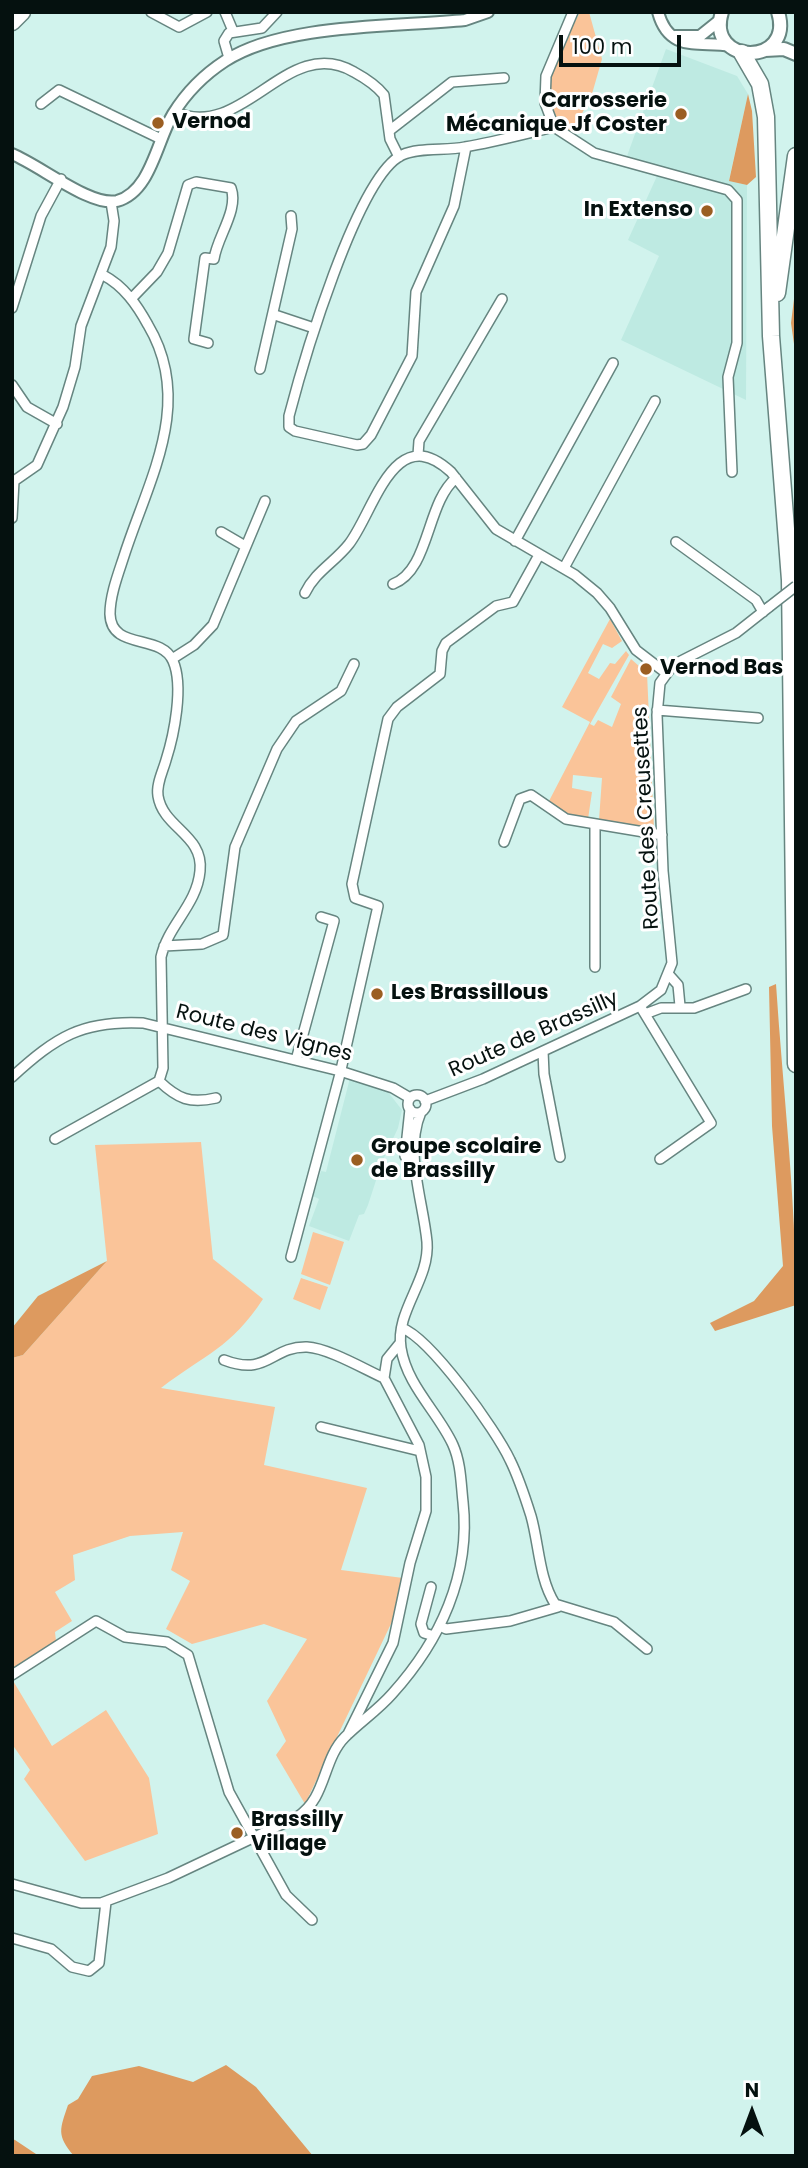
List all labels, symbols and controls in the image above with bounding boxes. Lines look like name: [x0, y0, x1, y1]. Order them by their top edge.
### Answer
scale bar: [563, 21, 686, 65]
text: 100 m: [572, 32, 632, 61]
place label: Carrosserie Mécanique Jf Coster: [446, 89, 667, 139]
marker: Carrosserie Mécanique Jf Coster: [673, 106, 689, 122]
place label: Vernod: [172, 110, 251, 136]
marker: Vernod: [150, 115, 166, 131]
place label: In Extenso: [584, 198, 693, 224]
marker: In Extenso: [699, 203, 715, 219]
place label: Vernod Bas: [660, 656, 783, 682]
marker: Vernod Bas: [638, 661, 654, 677]
street label: Route des Creusettes: [629, 706, 665, 930]
place label: Les Brassillous: [391, 981, 548, 1007]
marker: Les Brassillous: [369, 986, 385, 1002]
street label: Route de Brassilly: [445, 986, 623, 1084]
street label: Route des Vignes: [173, 1000, 355, 1068]
place label: Groupe scolaire de Brassilly: [371, 1135, 542, 1185]
marker: Groupe scolaire de Brassilly: [349, 1152, 365, 1168]
place label: Brassilly Village: [251, 1808, 343, 1858]
marker: Brassilly Village: [229, 1825, 245, 1841]
north arrow: [717, 2077, 787, 2147]
text: N: [745, 2077, 759, 2104]

